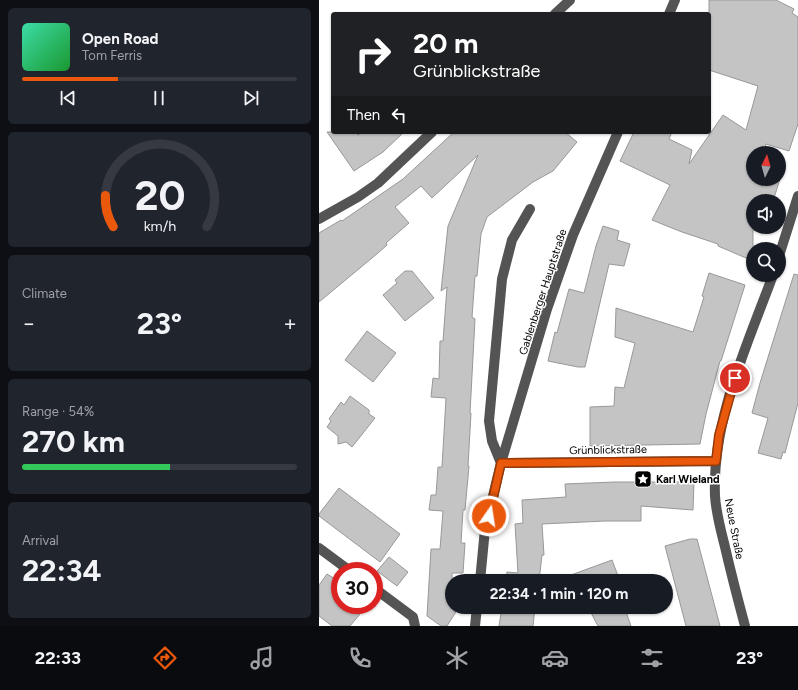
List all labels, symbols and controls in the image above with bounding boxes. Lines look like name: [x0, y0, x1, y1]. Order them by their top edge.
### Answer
text: 20 m: [413, 26, 478, 60]
icon: right: [347, 28, 399, 80]
text: Open Road: [82, 30, 159, 48]
text: Tom Ferris: [82, 48, 142, 63]
text: Grünblickstraße: [413, 60, 540, 82]
icon: previous: [57, 87, 79, 109]
icon: pause: [148, 87, 170, 109]
icon: next: [240, 87, 262, 109]
icon: left: [388, 104, 410, 126]
text: Then: [347, 106, 380, 124]
north arrow: [746, 146, 786, 186]
map controls: [746, 146, 786, 282]
text: 20: [134, 170, 185, 220]
button: sound: [746, 194, 786, 234]
text: km/h: [143, 217, 176, 235]
street label: Gablenberger Hauptstraße: [516, 227, 570, 357]
button: search: [746, 242, 786, 282]
text: Climate: [22, 286, 67, 301]
text: 23°: [137, 305, 182, 342]
text: −: [22, 310, 36, 337]
text: +: [283, 310, 297, 337]
pin: [718, 361, 752, 395]
icon: arrive: [724, 367, 746, 389]
text: Range · 54%: [22, 404, 94, 419]
text: 270 km: [22, 423, 125, 460]
street label: Grünblickstraße: [569, 443, 647, 457]
place icon: Karl Wieland: [633, 469, 653, 489]
place label: Karl Wieland: [656, 473, 720, 486]
position arrow: [468, 495, 510, 537]
street label: Neue Straße: [722, 497, 746, 561]
text: Arrival: [22, 533, 59, 548]
text: 22:34: [22, 552, 101, 589]
speed limit sign: 30: [331, 562, 383, 614]
text: 22:34 · 1 min · 120 m: [490, 585, 628, 603]
icon: directions: [151, 644, 179, 672]
icon: music: [248, 644, 276, 672]
icon: phone: [346, 644, 374, 672]
icon: climate: [443, 644, 471, 672]
icon: car: [541, 644, 569, 672]
icon: filters: [638, 644, 666, 672]
text: 22:33: [35, 647, 81, 669]
text: 23°: [736, 647, 763, 669]

